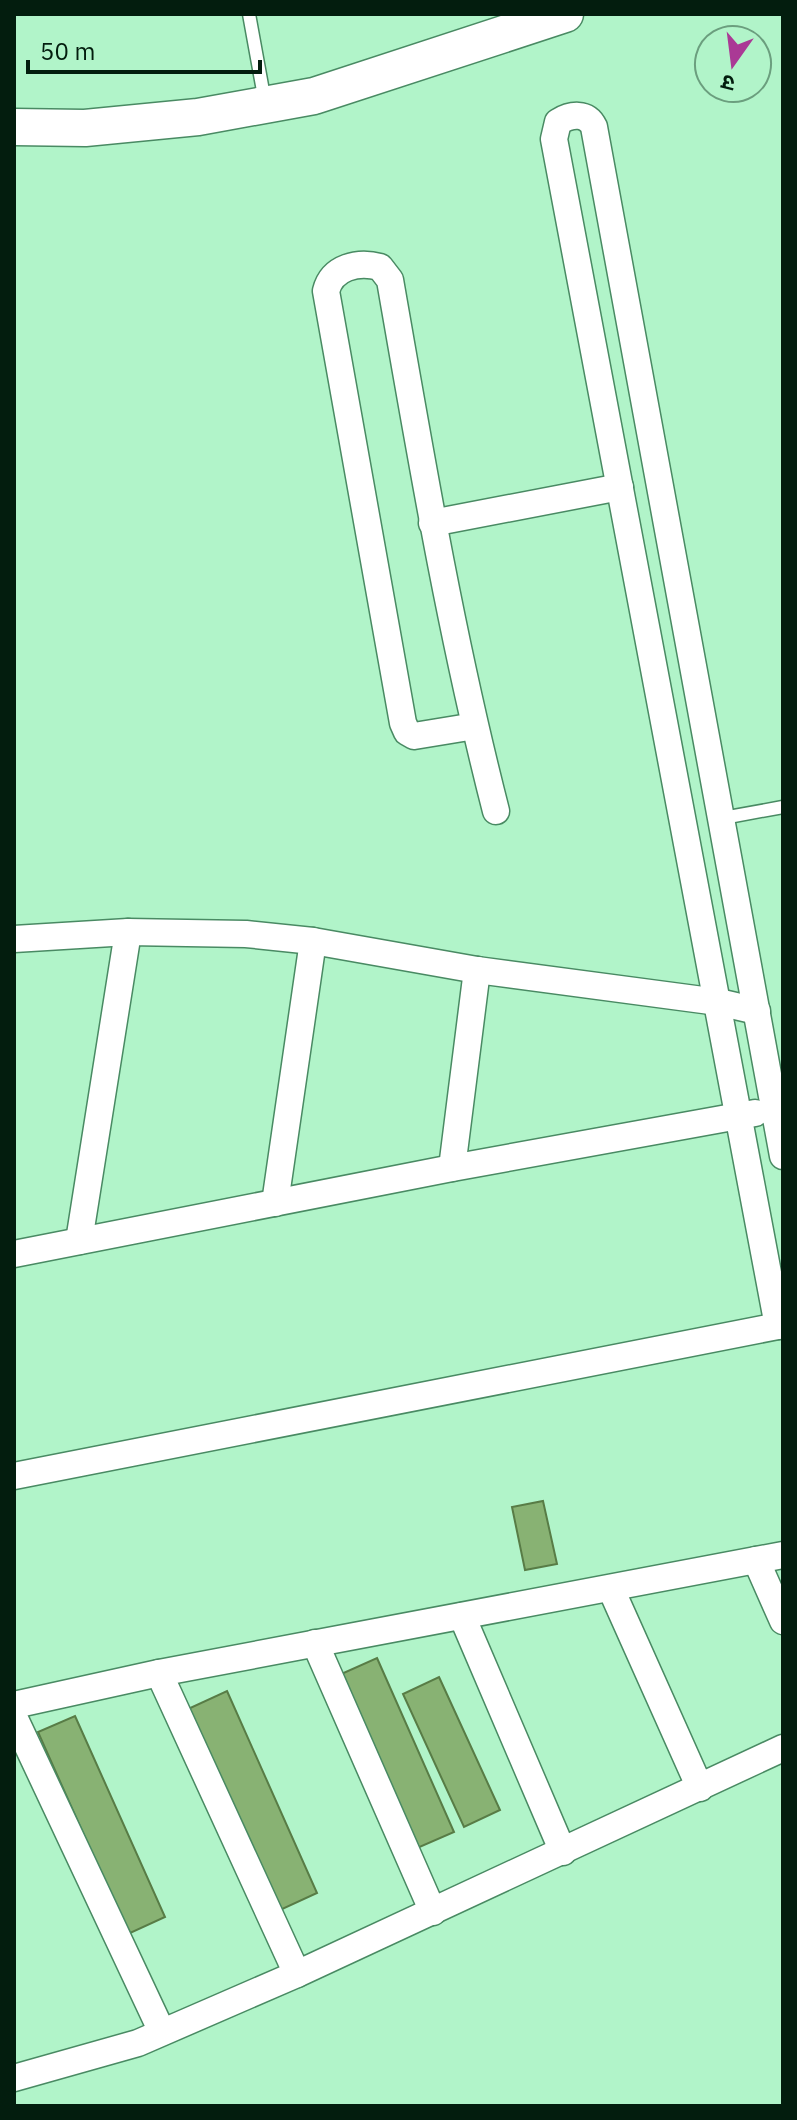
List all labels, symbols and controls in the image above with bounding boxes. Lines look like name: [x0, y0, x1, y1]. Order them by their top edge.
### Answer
scale bar: [28, 24, 260, 74]
north arrow: [693, 24, 773, 104]
text: 50 m: [40, 35, 95, 67]
text: उ: [717, 68, 738, 100]

